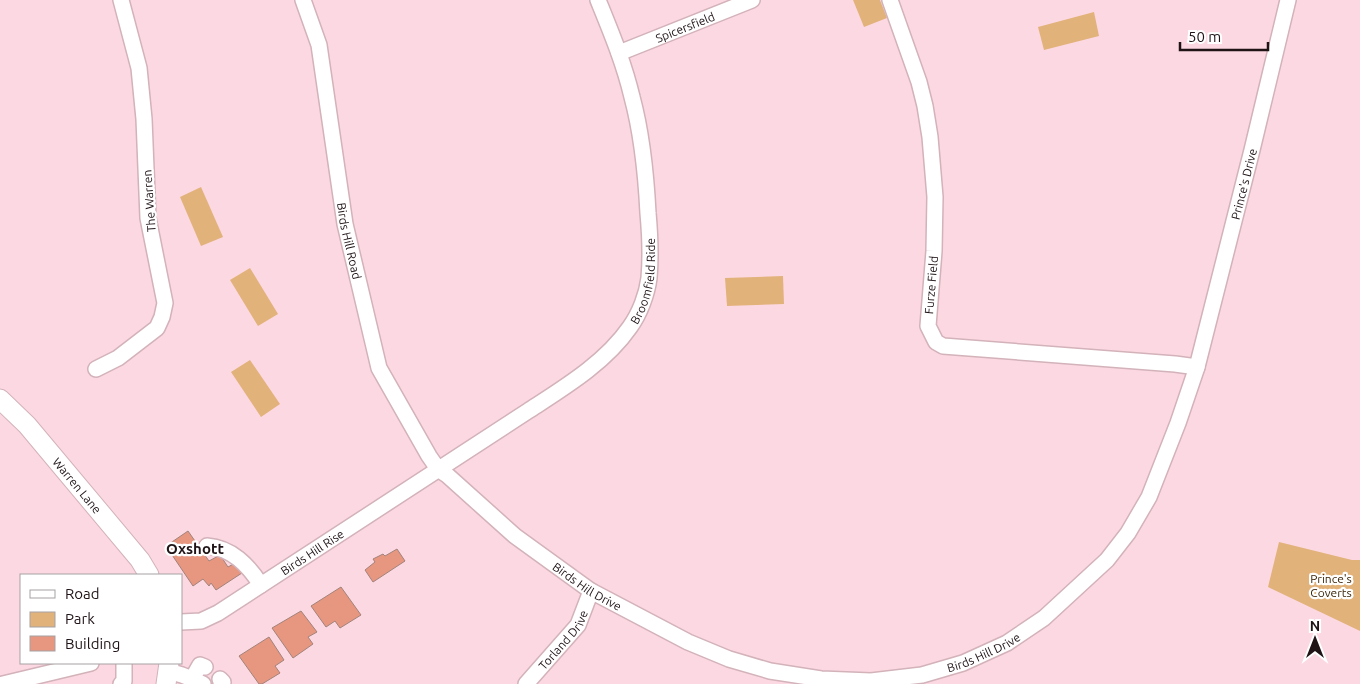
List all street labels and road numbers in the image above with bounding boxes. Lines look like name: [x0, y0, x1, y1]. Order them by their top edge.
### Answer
street label: Spicersfield: [654, 9, 716, 44]
street label: Prince's Drive: [1228, 147, 1259, 221]
street label: The Warren: [140, 169, 158, 233]
street label: Birds Hill Road: [335, 202, 364, 280]
street label: Broomfield Ride: [627, 238, 657, 326]
street label: Furze Field: [922, 255, 940, 315]
street label: Warren Lane: [51, 455, 104, 516]
street label: Birds Hill Rise: [278, 526, 346, 577]
street label: Birds Hill Drive: [551, 559, 624, 612]
street label: Torland Drive: [536, 608, 590, 672]
street label: Birds Hill Drive: [945, 630, 1022, 674]

